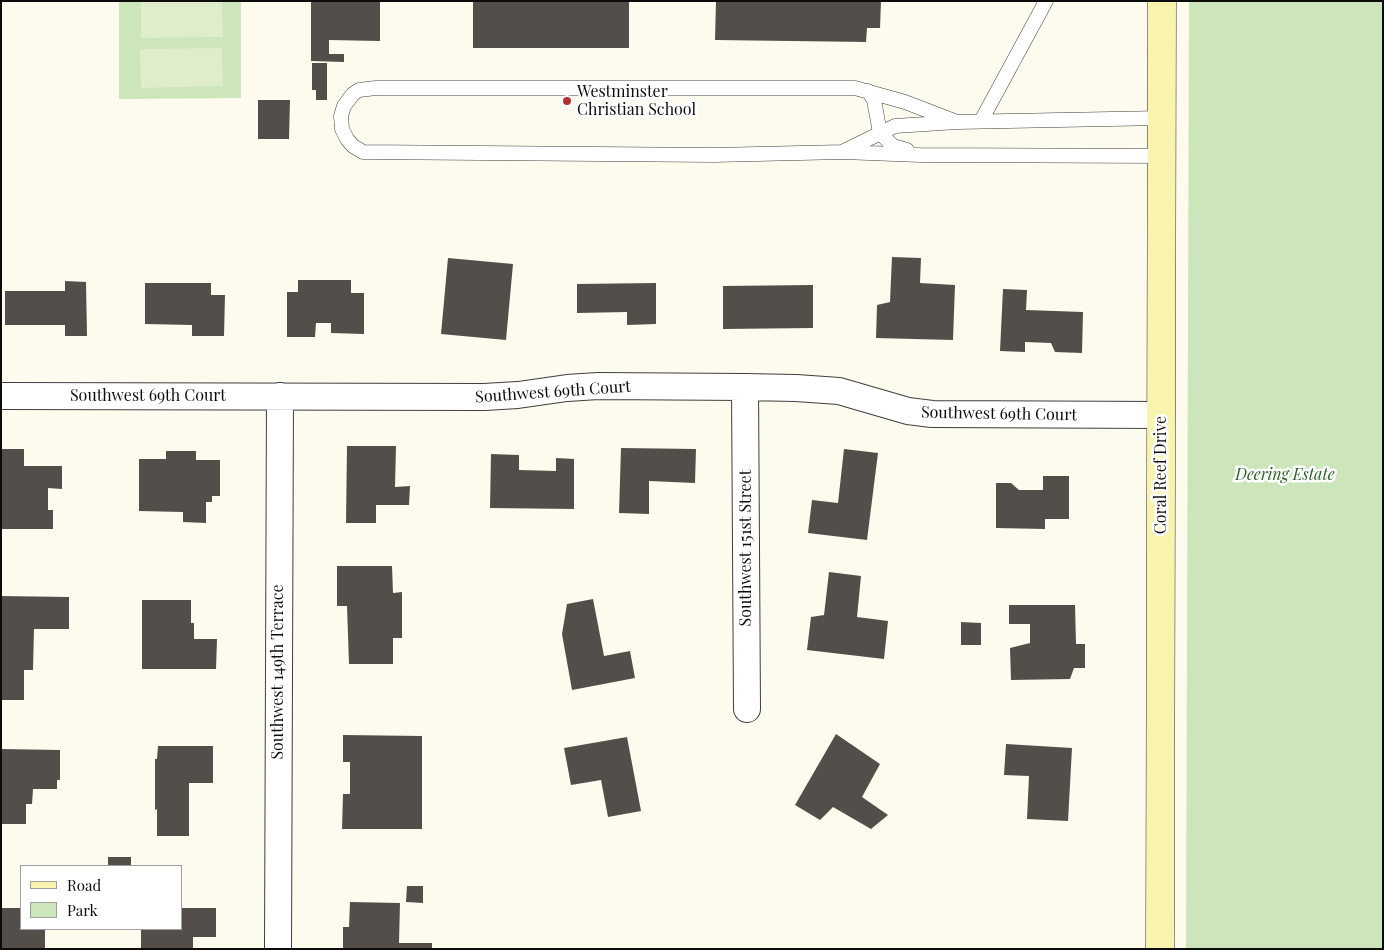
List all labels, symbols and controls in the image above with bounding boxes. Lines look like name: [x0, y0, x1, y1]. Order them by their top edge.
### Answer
place label: Westminster Christian School: [577, 82, 696, 120]
marker: Westminster Christian School: [561, 95, 573, 107]
street label: Southwest 69th Court: [475, 377, 631, 407]
street label: Southwest 69th Court: [70, 386, 226, 406]
street label: Southwest 69th Court: [921, 403, 1077, 425]
street label: Coral Reef Drive: [1151, 416, 1171, 534]
park label: Deering Estate: [1235, 465, 1335, 485]
street label: Southwest 151st Street: [736, 470, 756, 626]
street label: Southwest 149th Terrace: [268, 584, 288, 760]
legend: [20, 865, 182, 930]
text: Road: [67, 875, 101, 895]
text: Park: [67, 900, 98, 920]

